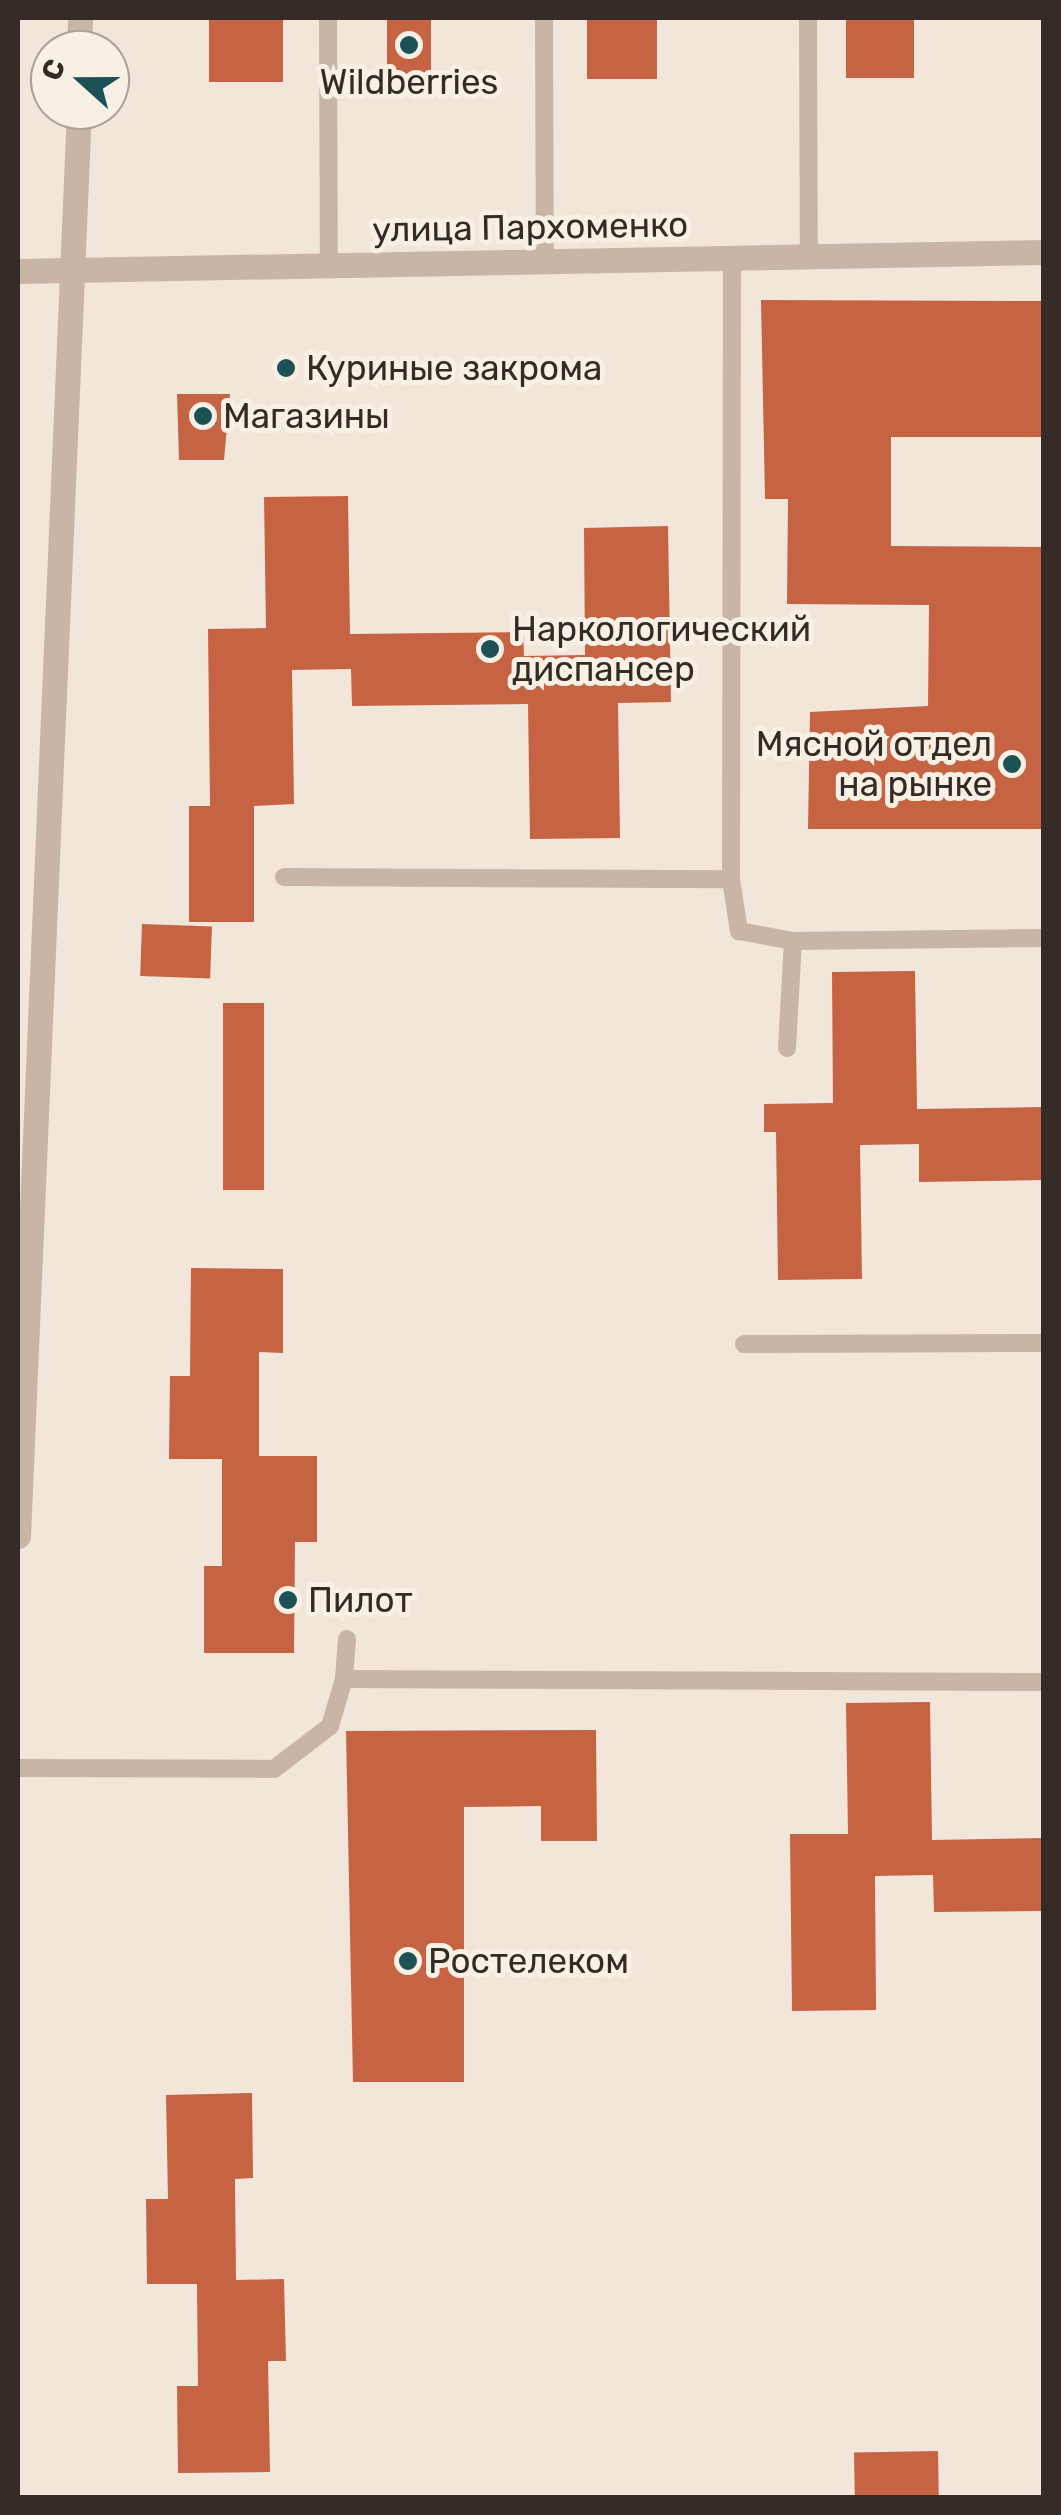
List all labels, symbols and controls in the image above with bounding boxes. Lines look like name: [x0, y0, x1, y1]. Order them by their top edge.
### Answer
north arrow: [30, 30, 130, 130]
marker: Wildberries: [398, 34, 420, 56]
text: С: [34, 55, 72, 85]
place label: Wildberries: [320, 61, 498, 103]
street label: улица Пархоменко: [372, 203, 688, 251]
place label: Куриные закрома: [306, 347, 602, 389]
marker: Куриные закрома: [275, 357, 297, 379]
place label: Магазины: [223, 395, 390, 437]
marker: Магазины: [192, 405, 214, 427]
place label: Наркологический диспансер: [512, 608, 811, 690]
marker: Наркологический диспансер: [477, 636, 503, 662]
place label: Мясной отдел на рынке: [756, 723, 992, 805]
marker: Мясной отдел на рынке: [1001, 753, 1023, 775]
place label: Пилот: [308, 1579, 413, 1621]
marker: Пилот: [277, 1589, 299, 1611]
place label: Ростелеком: [428, 1940, 629, 1982]
marker: Ростелеком: [397, 1950, 419, 1972]

